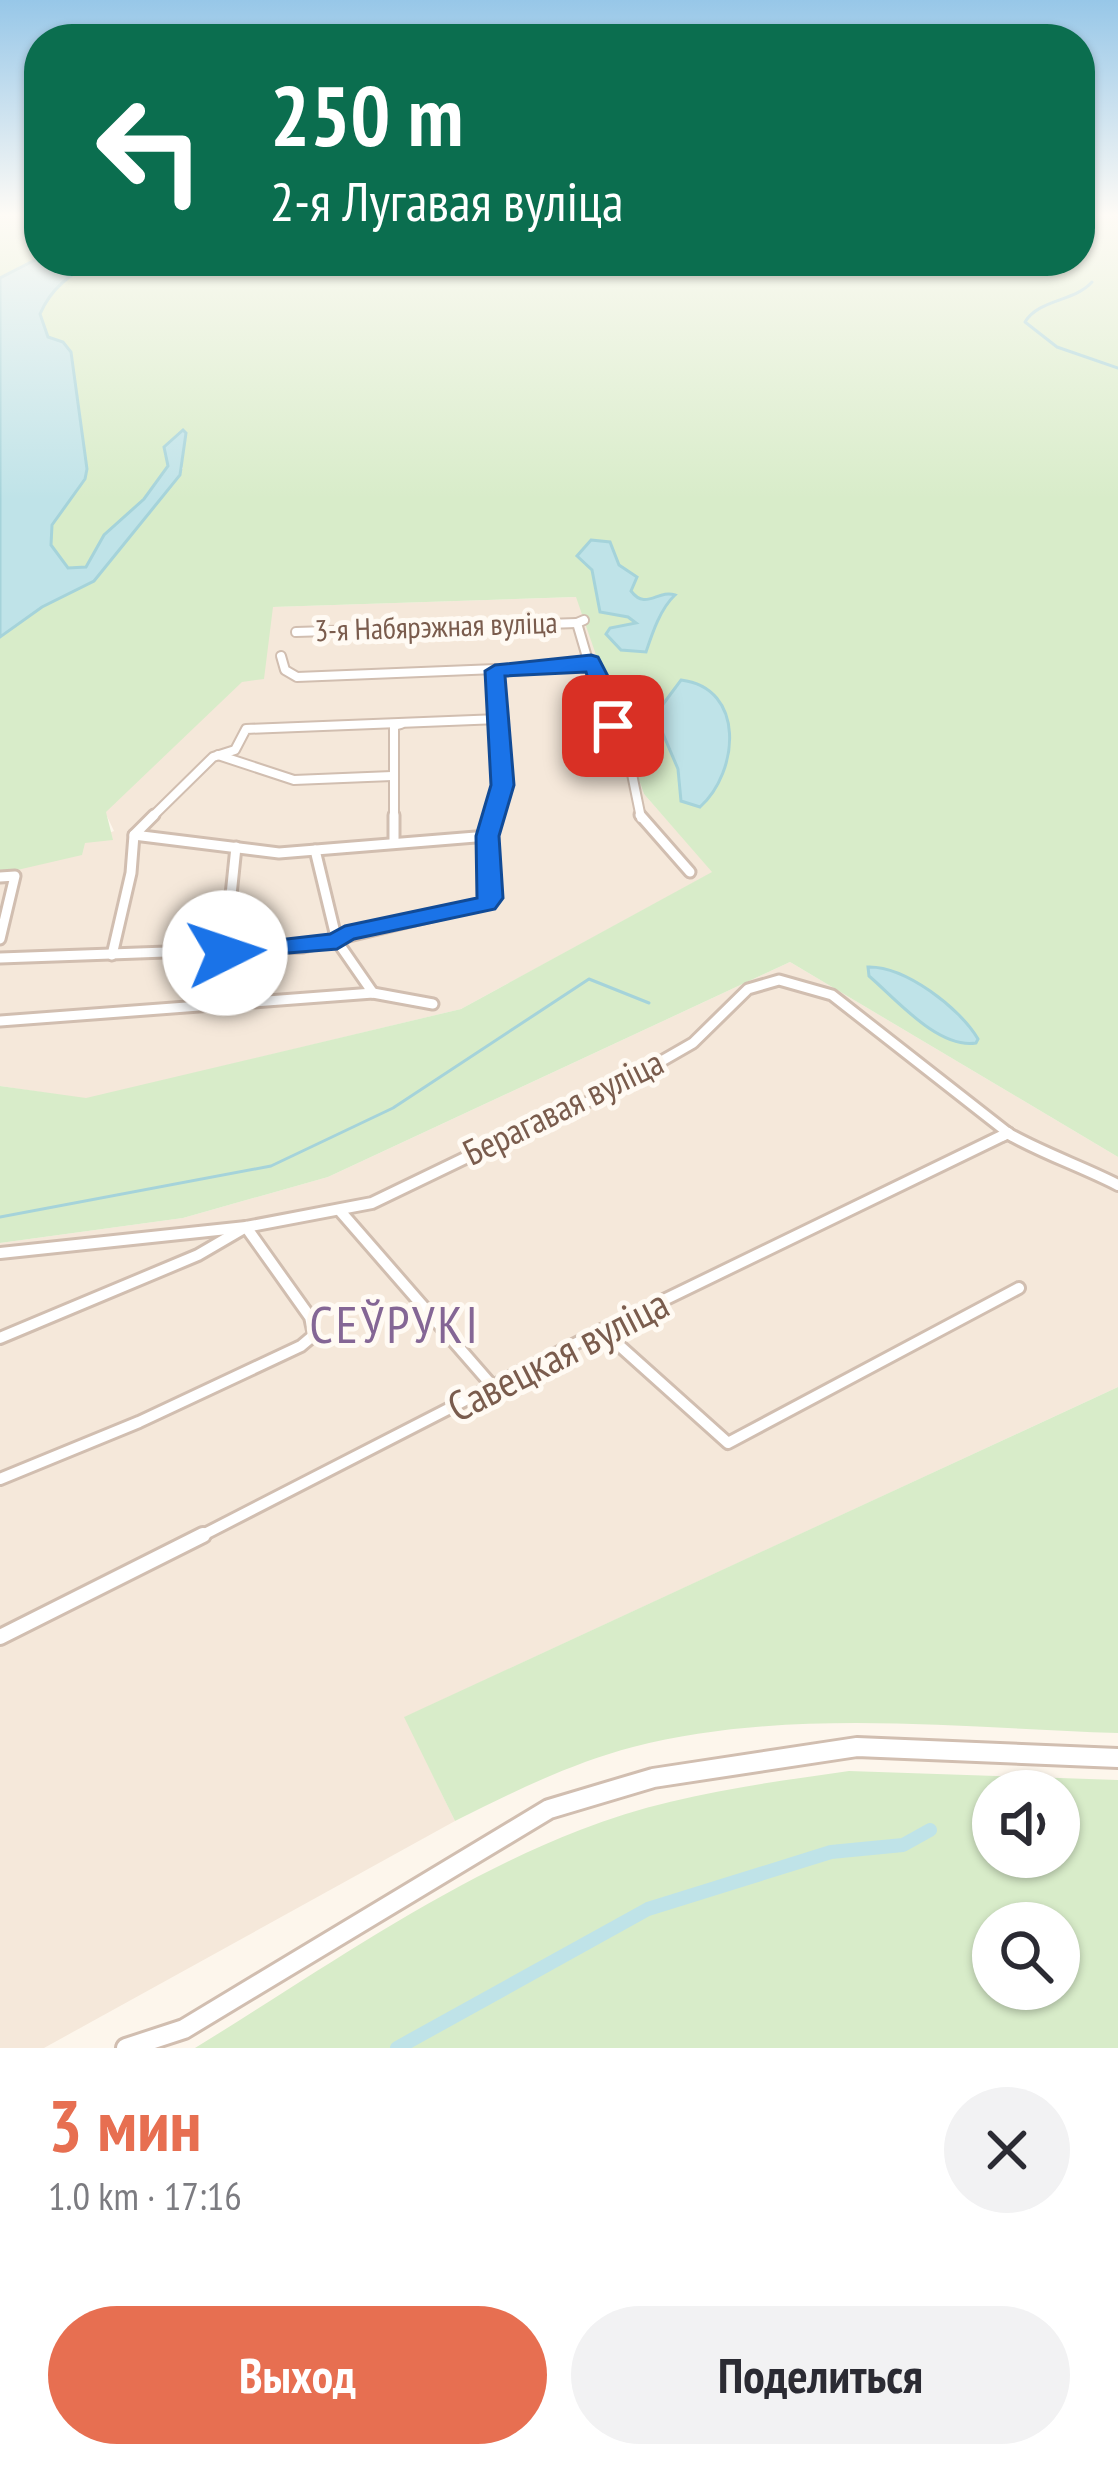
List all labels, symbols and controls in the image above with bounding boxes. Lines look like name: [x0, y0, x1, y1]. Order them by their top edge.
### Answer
text: 250 m: [270, 60, 463, 169]
icon: left: [72, 72, 228, 228]
text: 2-я Лугавая вуліца: [270, 166, 624, 236]
street label: 3-я Набярэжная вуліца: [314, 602, 558, 649]
pin: [562, 675, 664, 777]
icon: arrive: [580, 693, 646, 759]
position arrow: [162, 890, 288, 1016]
street label: Берагавая вуліца: [455, 1038, 671, 1175]
street label: Савецкая вуліца: [438, 1275, 678, 1434]
district label: СЕЎРУКІ: [309, 1291, 481, 1357]
map controls: [972, 1770, 1080, 2010]
button: sound: [972, 1770, 1080, 1878]
button: search: [972, 1902, 1080, 2010]
text: 3 мин: [48, 2078, 202, 2171]
button: close: [944, 2087, 1070, 2213]
text: 1.0 km · 17:16: [48, 2170, 242, 2221]
button: Выход: [48, 2306, 547, 2444]
button: Поделиться: [571, 2306, 1070, 2444]

